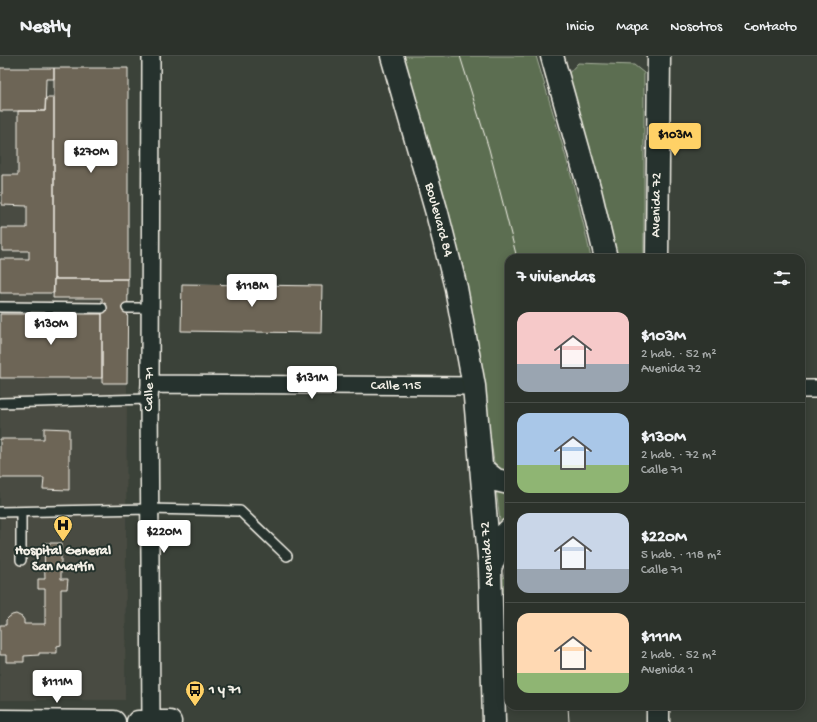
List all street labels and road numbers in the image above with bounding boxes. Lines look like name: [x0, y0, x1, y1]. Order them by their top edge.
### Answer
street label: Avenida 72: [648, 172, 666, 238]
street label: Boulevard 84: [420, 180, 456, 259]
street label: Calle 71: [141, 366, 159, 412]
street label: Calle 115: [371, 378, 421, 395]
street label: Avenida 72: [477, 521, 499, 587]

